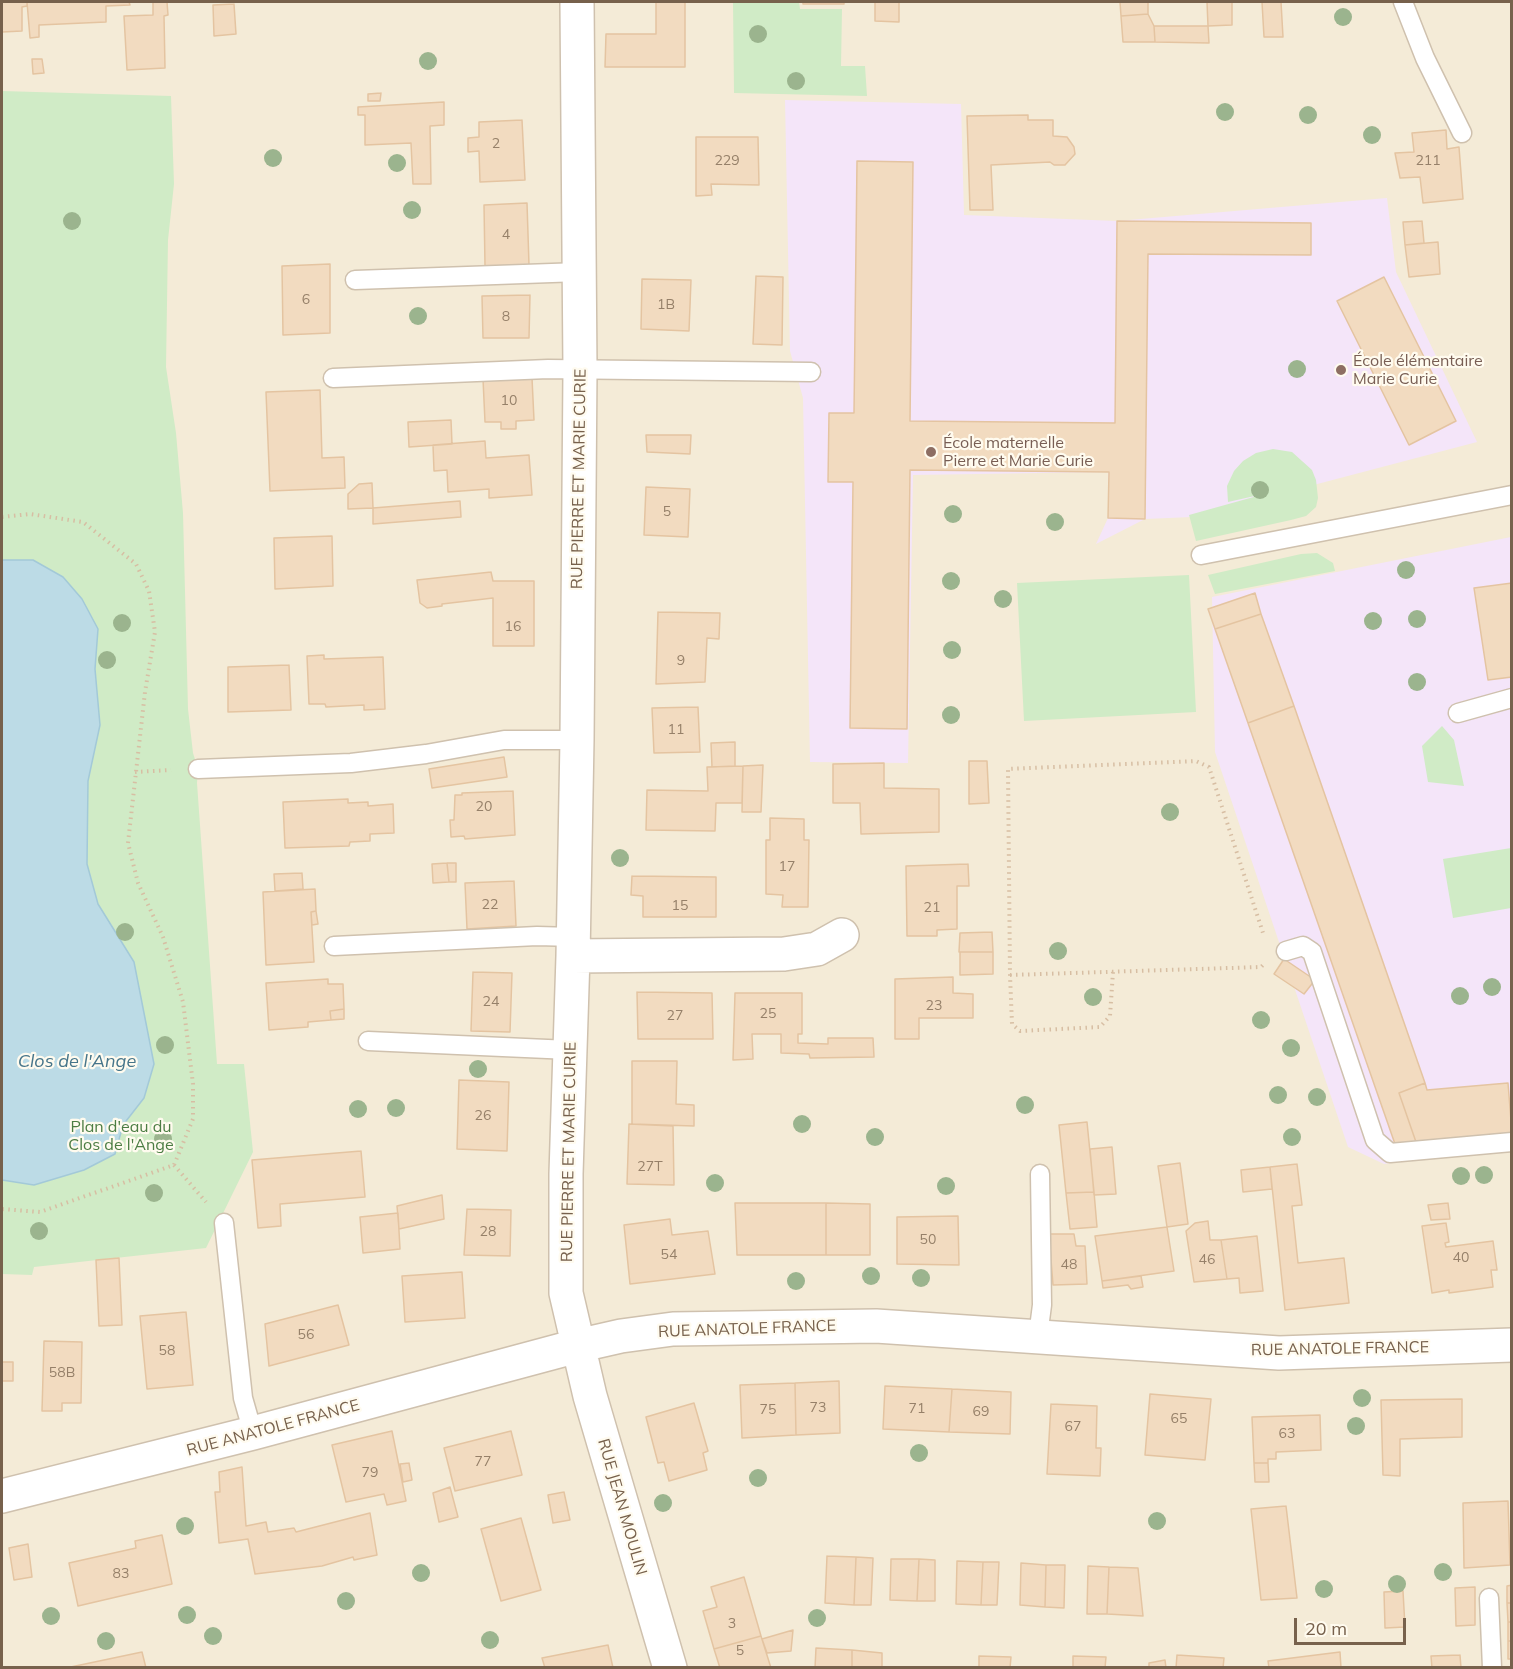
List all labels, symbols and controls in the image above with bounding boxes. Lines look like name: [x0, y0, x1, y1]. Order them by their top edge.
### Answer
house number: 2: [492, 136, 500, 152]
house number: 229: [714, 153, 740, 169]
house number: 211: [1415, 153, 1441, 169]
house number: 4: [502, 227, 510, 243]
house number: 6: [302, 292, 310, 308]
house number: 1B: [657, 297, 675, 313]
house number: 8: [502, 309, 510, 325]
place label: École élémentaire Marie Curie: [1353, 351, 1483, 389]
marker: École élémentaire Marie Curie: [1334, 363, 1348, 377]
street label: RUE PIERRE ET MARIE CURIE: [567, 369, 591, 589]
house number: 10: [501, 393, 517, 409]
place label: École maternelle Pierre et Marie Curie: [943, 433, 1093, 471]
marker: École maternelle Pierre et Marie Curie: [924, 445, 938, 459]
house number: 5: [663, 504, 671, 520]
house number: 16: [505, 619, 521, 635]
house number: 9: [677, 653, 685, 669]
house number: 11: [668, 722, 684, 738]
house number: 20: [476, 799, 492, 815]
house number: 17: [779, 859, 795, 875]
house number: 22: [482, 897, 498, 913]
house number: 15: [672, 898, 688, 914]
house number: 21: [924, 900, 940, 916]
house number: 24: [483, 994, 499, 1010]
house number: 23: [926, 998, 942, 1014]
house number: 25: [760, 1006, 776, 1022]
house number: 27: [667, 1008, 683, 1024]
street label: RUE PIERRE ET MARIE CURIE: [557, 1042, 581, 1262]
water label: Clos de l'Ange: [18, 1051, 136, 1073]
house number: 26: [475, 1108, 491, 1124]
park label: Plan d'eau du Clos de l'Ange: [68, 1117, 174, 1155]
house number: 27T: [637, 1159, 663, 1175]
house number: 28: [480, 1224, 496, 1240]
house number: 50: [920, 1232, 936, 1248]
house number: 54: [661, 1247, 677, 1263]
house number: 40: [1453, 1250, 1469, 1266]
house number: 46: [1199, 1252, 1215, 1268]
house number: 48: [1061, 1257, 1077, 1273]
street label: RUE ANATOLE FRANCE: [658, 1316, 836, 1342]
house number: 56: [298, 1327, 314, 1343]
street label: RUE ANATOLE FRANCE: [1251, 1338, 1429, 1360]
house number: 58: [159, 1343, 175, 1359]
house number: 58B: [49, 1365, 75, 1381]
street label: RUE ANATOLE FRANCE: [184, 1396, 362, 1460]
house number: 73: [810, 1400, 826, 1416]
house number: 71: [909, 1401, 925, 1417]
house number: 75: [760, 1402, 776, 1418]
house number: 69: [973, 1404, 989, 1420]
house number: 65: [1171, 1411, 1187, 1427]
house number: 67: [1065, 1419, 1081, 1435]
house number: 63: [1279, 1426, 1295, 1442]
street label: RUE JEAN MOULIN: [593, 1436, 651, 1578]
house number: 77: [475, 1454, 491, 1470]
house number: 79: [362, 1465, 378, 1481]
house number: 83: [113, 1566, 129, 1582]
scale bar: [1297, 1606, 1410, 1644]
house number: 3: [728, 1616, 736, 1632]
text: 20 m: [1305, 1617, 1347, 1640]
house number: 5: [736, 1643, 744, 1659]

